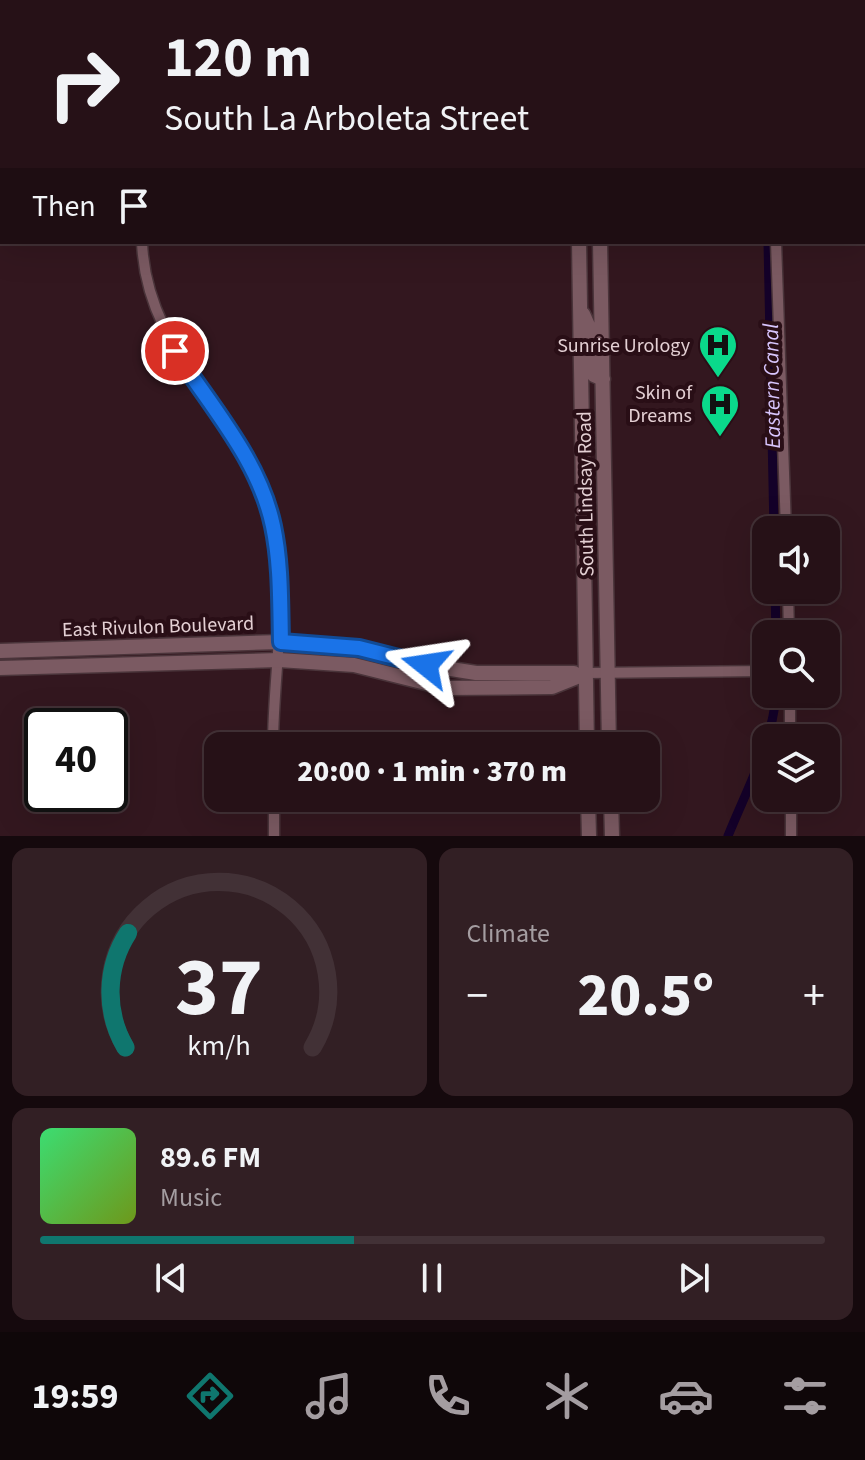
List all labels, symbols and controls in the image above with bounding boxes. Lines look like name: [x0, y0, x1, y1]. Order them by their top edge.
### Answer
text: 120 m: [164, 19, 312, 98]
icon: right: [32, 32, 136, 136]
text: South La Arboleta Street: [164, 93, 529, 144]
icon: arrive: [112, 184, 156, 228]
text: Then: [32, 185, 96, 228]
pin: [141, 317, 209, 385]
water label: Eastern Canal: [755, 323, 789, 449]
hospital icon: Sunrise Urology: [697, 324, 739, 379]
icon: arrive: [153, 329, 197, 373]
place label: Sunrise Urology: [557, 332, 691, 360]
place label: Skin of Dreams: [628, 379, 693, 430]
hospital icon: Skin of Dreams: [699, 383, 741, 438]
street label: South Lindsay Road: [571, 411, 601, 577]
map controls: [752, 516, 840, 812]
button: sound: [752, 516, 840, 604]
street label: East Rivulon Boulevard: [61, 610, 255, 644]
button: search: [752, 620, 840, 708]
position arrow: [384, 623, 468, 707]
speed limit sign: 40: [24, 708, 128, 812]
button: layers: [752, 724, 840, 812]
text: 20:00 · 1 min · 370 m: [297, 750, 567, 793]
text: Climate: [467, 915, 550, 952]
text: 37: [175, 929, 263, 1047]
text: 20.5°: [577, 954, 714, 1039]
text: −: [467, 965, 488, 1028]
text: +: [803, 965, 825, 1028]
text: km/h: [188, 1026, 251, 1066]
text: 89.6 FM: [160, 1136, 261, 1179]
text: Music: [160, 1179, 222, 1216]
icon: previous: [149, 1256, 193, 1300]
icon: pause: [410, 1256, 454, 1300]
icon: next: [672, 1256, 716, 1300]
icon: directions: [182, 1368, 238, 1424]
icon: music: [301, 1368, 357, 1424]
icon: phone: [420, 1368, 476, 1424]
icon: climate: [539, 1368, 595, 1424]
icon: car: [658, 1368, 714, 1424]
icon: filters: [777, 1368, 833, 1424]
text: 19:59: [32, 1371, 118, 1422]

